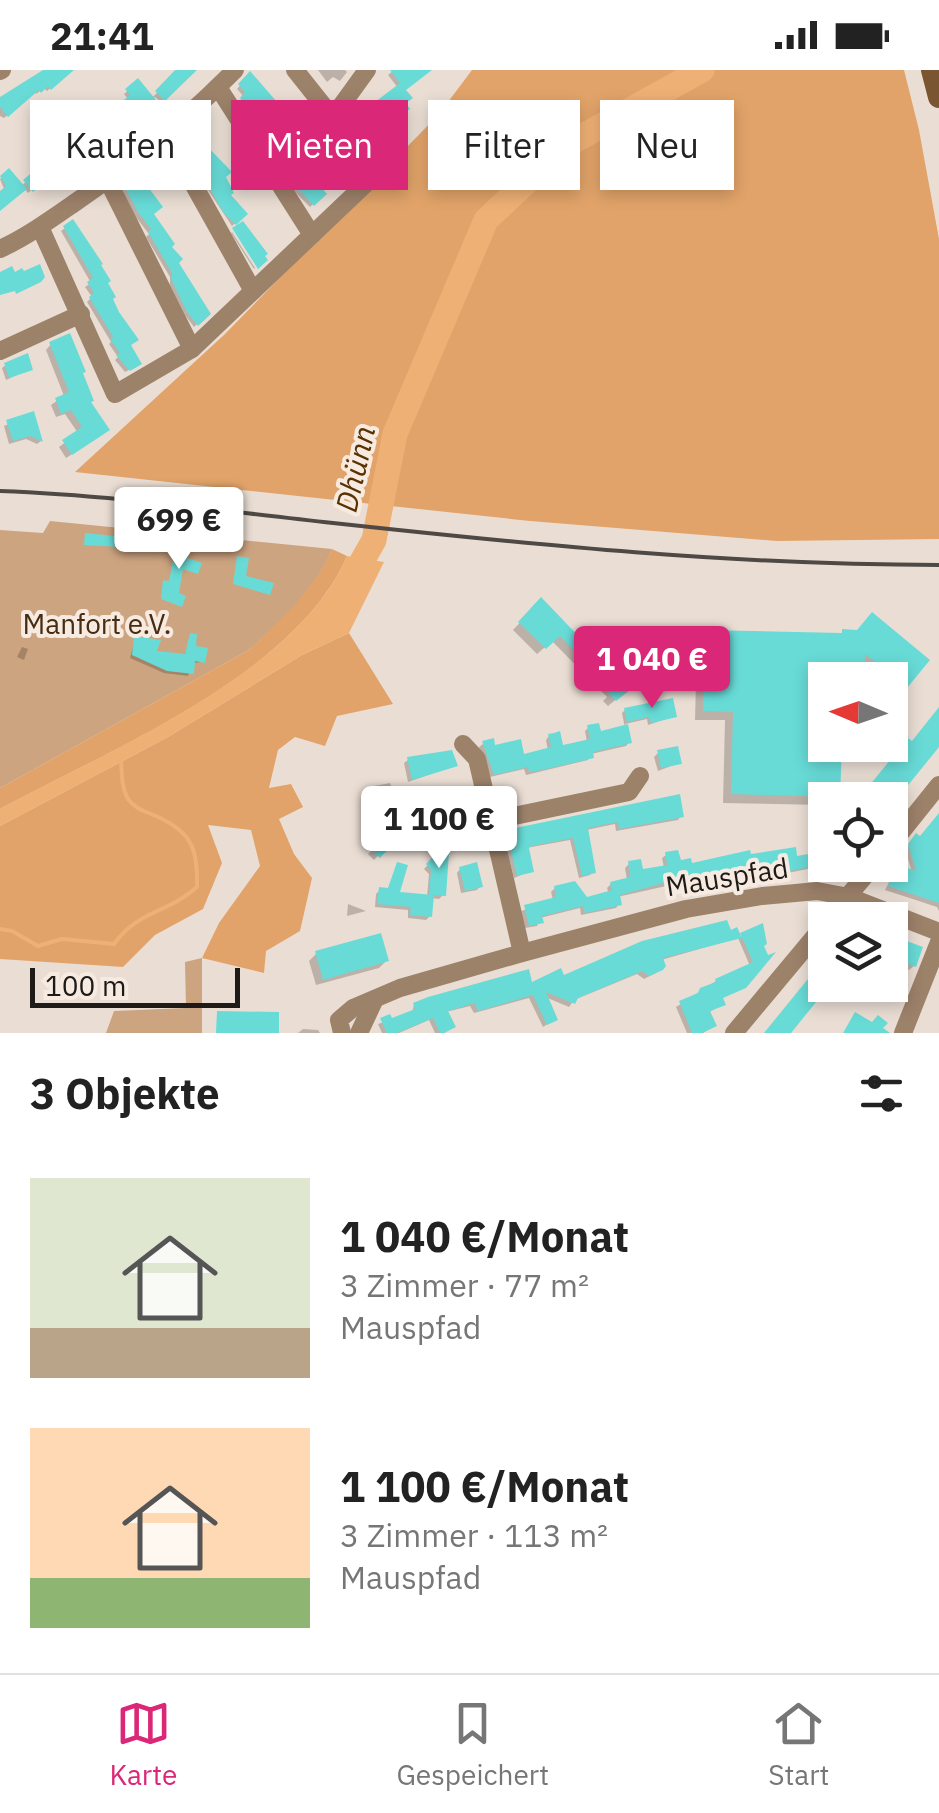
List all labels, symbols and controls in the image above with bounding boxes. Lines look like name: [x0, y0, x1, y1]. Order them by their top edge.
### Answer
text: 21:41: [50, 11, 154, 60]
chip: Kaufen: [30, 100, 211, 190]
chip: Mieten: [231, 100, 408, 190]
chip: Filter: [428, 100, 580, 190]
chip: Neu: [600, 100, 734, 190]
water label: Dhünn: [326, 422, 383, 516]
pin: 699 €: [109, 487, 249, 572]
text: 699 €: [136, 498, 222, 540]
park label: Manfort e.V.: [23, 605, 171, 642]
pin: 1 040 €: [560, 626, 744, 711]
text: 1 040 €: [596, 637, 708, 679]
north arrow: [808, 662, 908, 762]
map controls: [808, 662, 908, 1002]
button: locate: [808, 782, 908, 882]
pin: 1 100 €: [347, 786, 531, 871]
text: 1 100 €: [383, 797, 495, 839]
street label: Mauspfad: [663, 849, 791, 904]
button: layers: [808, 902, 908, 1002]
scale bar: [30, 963, 240, 1008]
text: 100 m: [45, 967, 126, 1004]
text: 3 Objekte: [30, 1066, 220, 1121]
icon: filters: [854, 1066, 909, 1121]
text: 1 040 €/Monat: [340, 1209, 629, 1264]
icon: home: [110, 1218, 230, 1338]
text: 3 Zimmer · 77 m²: [340, 1264, 589, 1306]
text: Mauspfad: [340, 1306, 481, 1348]
text: 1 100 €/Monat: [340, 1459, 629, 1514]
icon: home: [110, 1468, 230, 1588]
text: 3 Zimmer · 113 m²: [340, 1514, 608, 1556]
text: Mauspfad: [340, 1556, 481, 1598]
tab: Karte: [110, 1696, 177, 1793]
tab: Gespeichert: [396, 1696, 549, 1793]
tab: Start: [768, 1696, 829, 1793]

